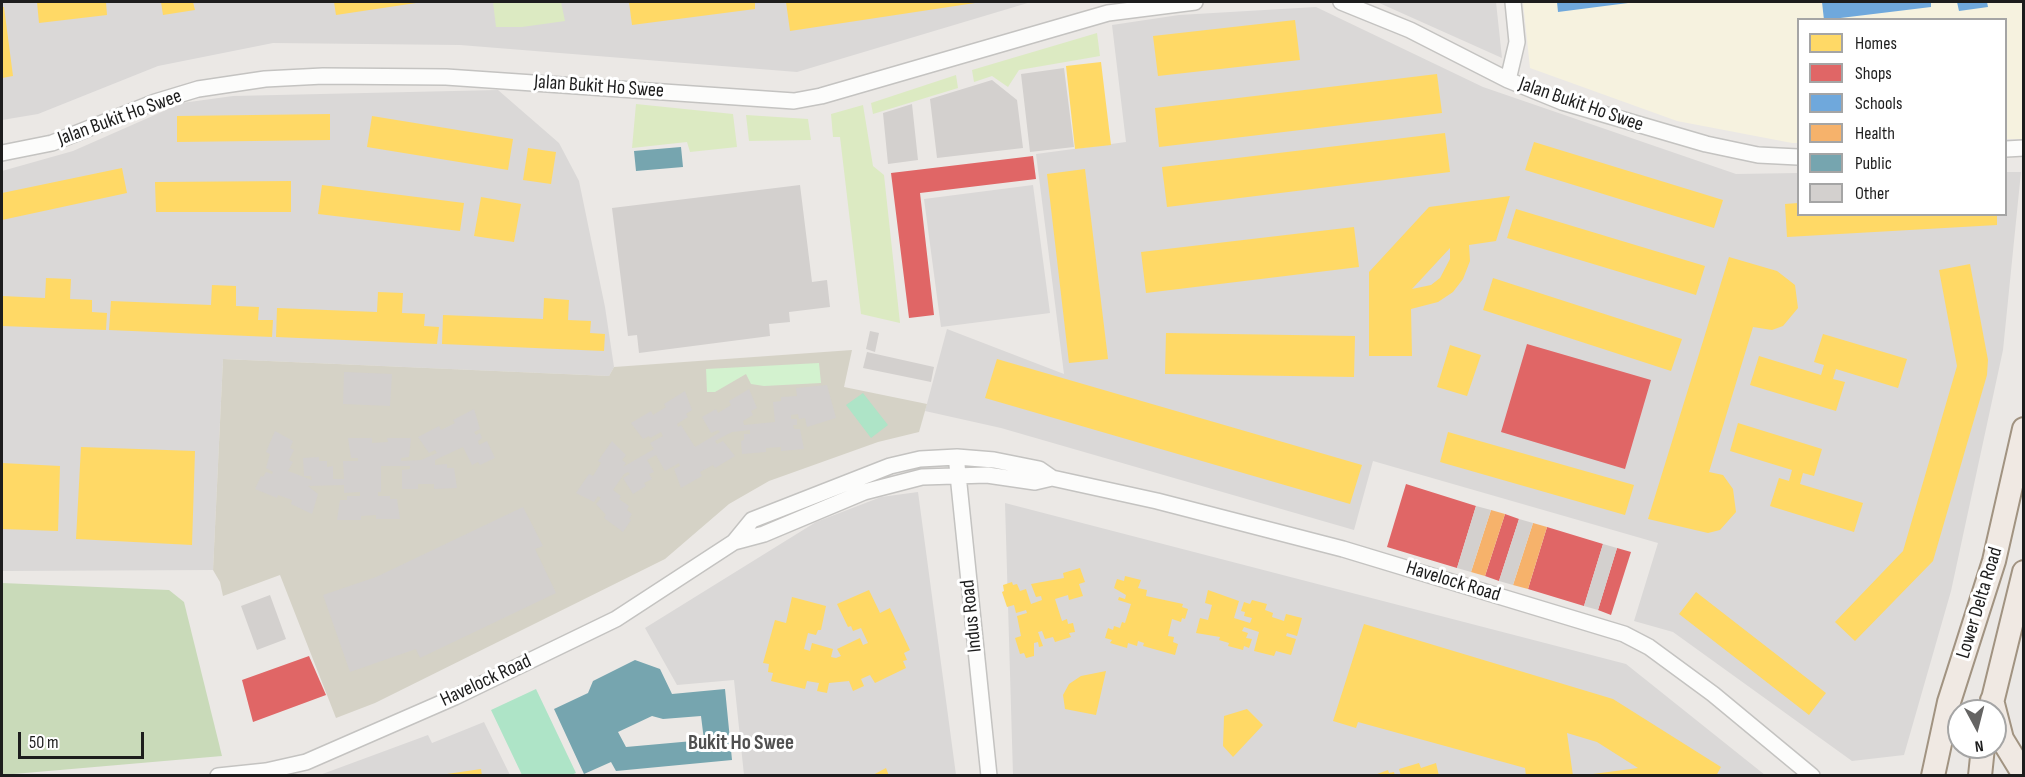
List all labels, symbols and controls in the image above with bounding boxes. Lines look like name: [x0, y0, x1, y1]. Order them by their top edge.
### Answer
legend: [1797, 18, 2007, 216]
text: Homes: [1855, 33, 1897, 54]
text: Shops: [1855, 63, 1892, 84]
street label: Jalan Bukit Ho Swee: [533, 70, 665, 104]
street label: Jalan Bukit Ho Swee: [1516, 72, 1646, 138]
street label: Jalan Bukit Ho Swee: [55, 84, 185, 152]
text: Schools: [1855, 93, 1902, 114]
text: Health: [1855, 123, 1895, 144]
text: Public: [1855, 153, 1892, 174]
text: Other: [1855, 183, 1889, 204]
street label: Lower Delta Road: [1952, 544, 2008, 662]
street label: Havelock Road: [1403, 556, 1503, 608]
street label: Indus Road: [956, 578, 988, 654]
street label: Havelock Road: [437, 650, 535, 712]
north arrow: [1947, 699, 2007, 759]
scale bar: [21, 720, 147, 758]
district label: Bukit Ho Swee: [688, 731, 794, 757]
text: 50 m: [29, 732, 59, 753]
text: N: [1974, 735, 1984, 755]

